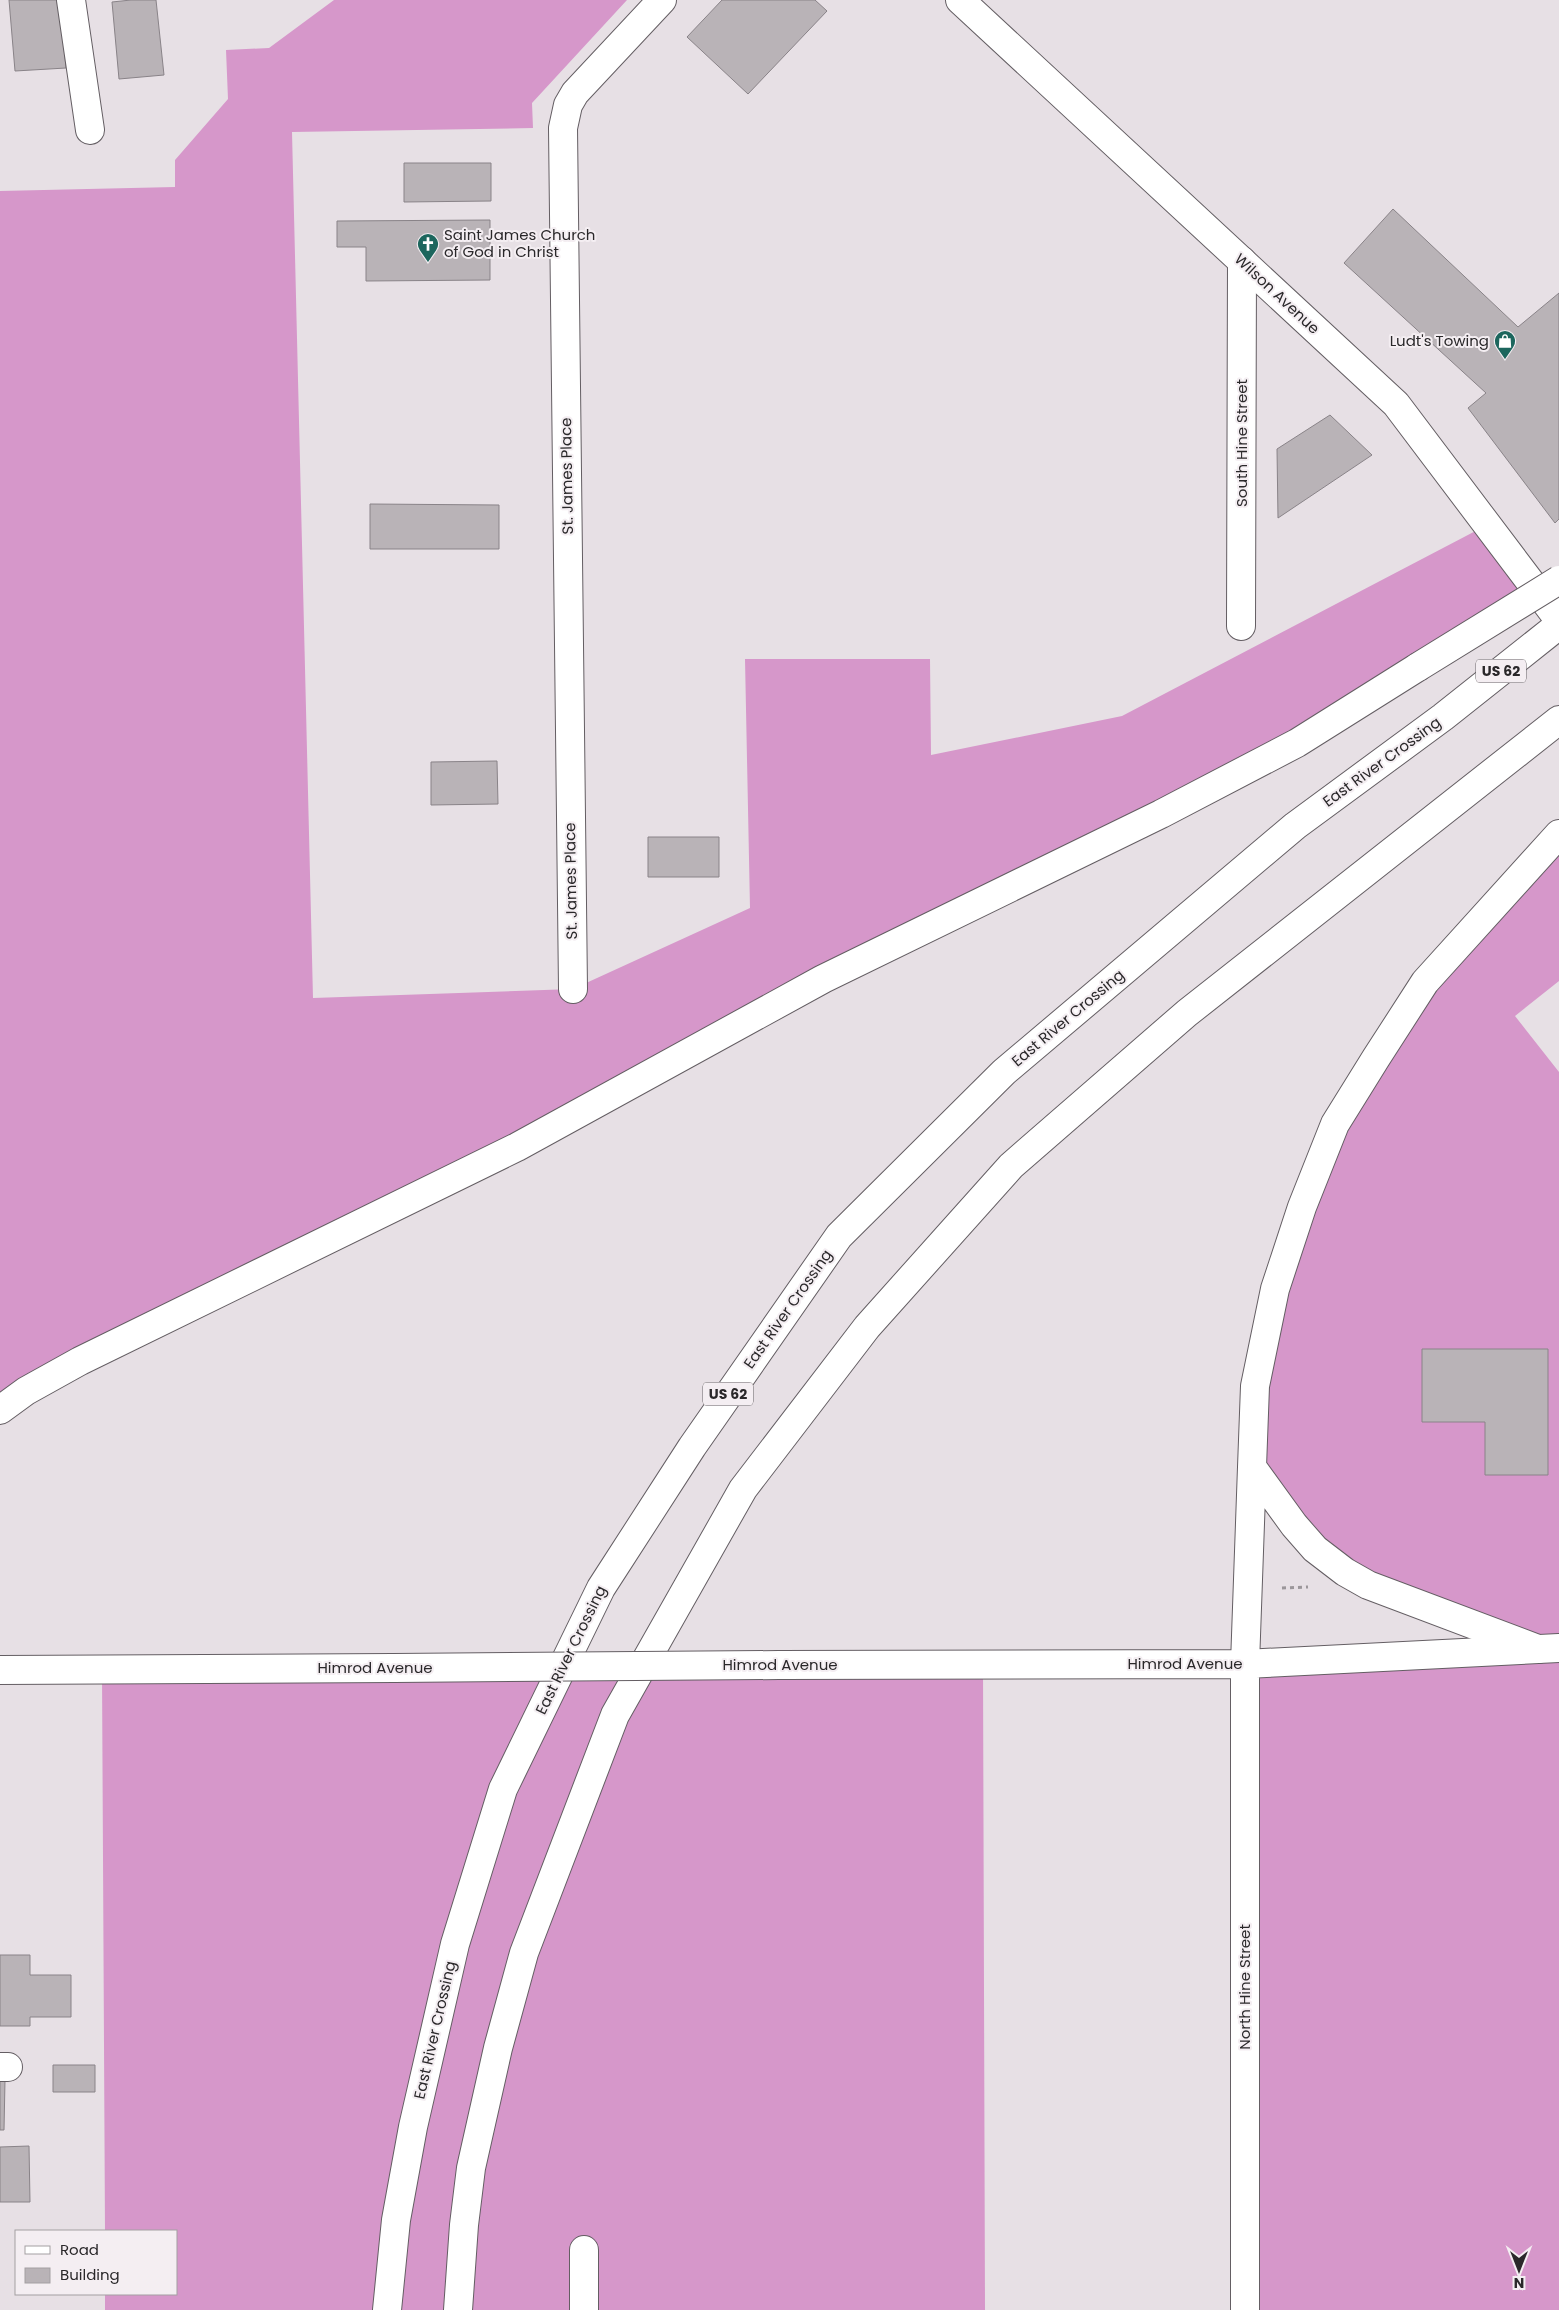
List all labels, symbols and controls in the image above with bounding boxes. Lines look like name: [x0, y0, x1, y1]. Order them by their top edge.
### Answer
place label: Saint James Church of God in Christ: [444, 224, 595, 262]
church icon: Saint James Church of God in Christ: [416, 232, 440, 263]
street label: Wilson Avenue: [1230, 249, 1325, 339]
shop icon: Ludt's Towing: [1493, 329, 1517, 360]
place label: Ludt's Towing: [1390, 330, 1489, 351]
street label: South Hine Street: [1231, 379, 1252, 507]
street label: St. James Place: [555, 417, 578, 535]
road number: US 62: [1476, 659, 1526, 682]
street label: East River Crossing: [1318, 712, 1445, 812]
street label: St. James Place: [559, 822, 582, 940]
street label: East River Crossing: [1007, 964, 1128, 1071]
street label: East River Crossing: [739, 1245, 837, 1373]
road number: US 62: [703, 1382, 753, 1406]
street label: East River Crossing: [530, 1582, 611, 1718]
street label: Himrod Avenue: [1127, 1653, 1243, 1674]
street label: Himrod Avenue: [722, 1654, 838, 1675]
street label: Himrod Avenue: [317, 1657, 433, 1678]
street label: North Hine Street: [1234, 1924, 1255, 2050]
street label: East River Crossing: [408, 1959, 461, 2101]
legend: [15, 2230, 178, 2295]
text: Road: [60, 2239, 99, 2260]
north arrow: [1494, 2245, 1544, 2295]
text: Building: [60, 2264, 120, 2285]
text: N: [1514, 2273, 1524, 2293]

